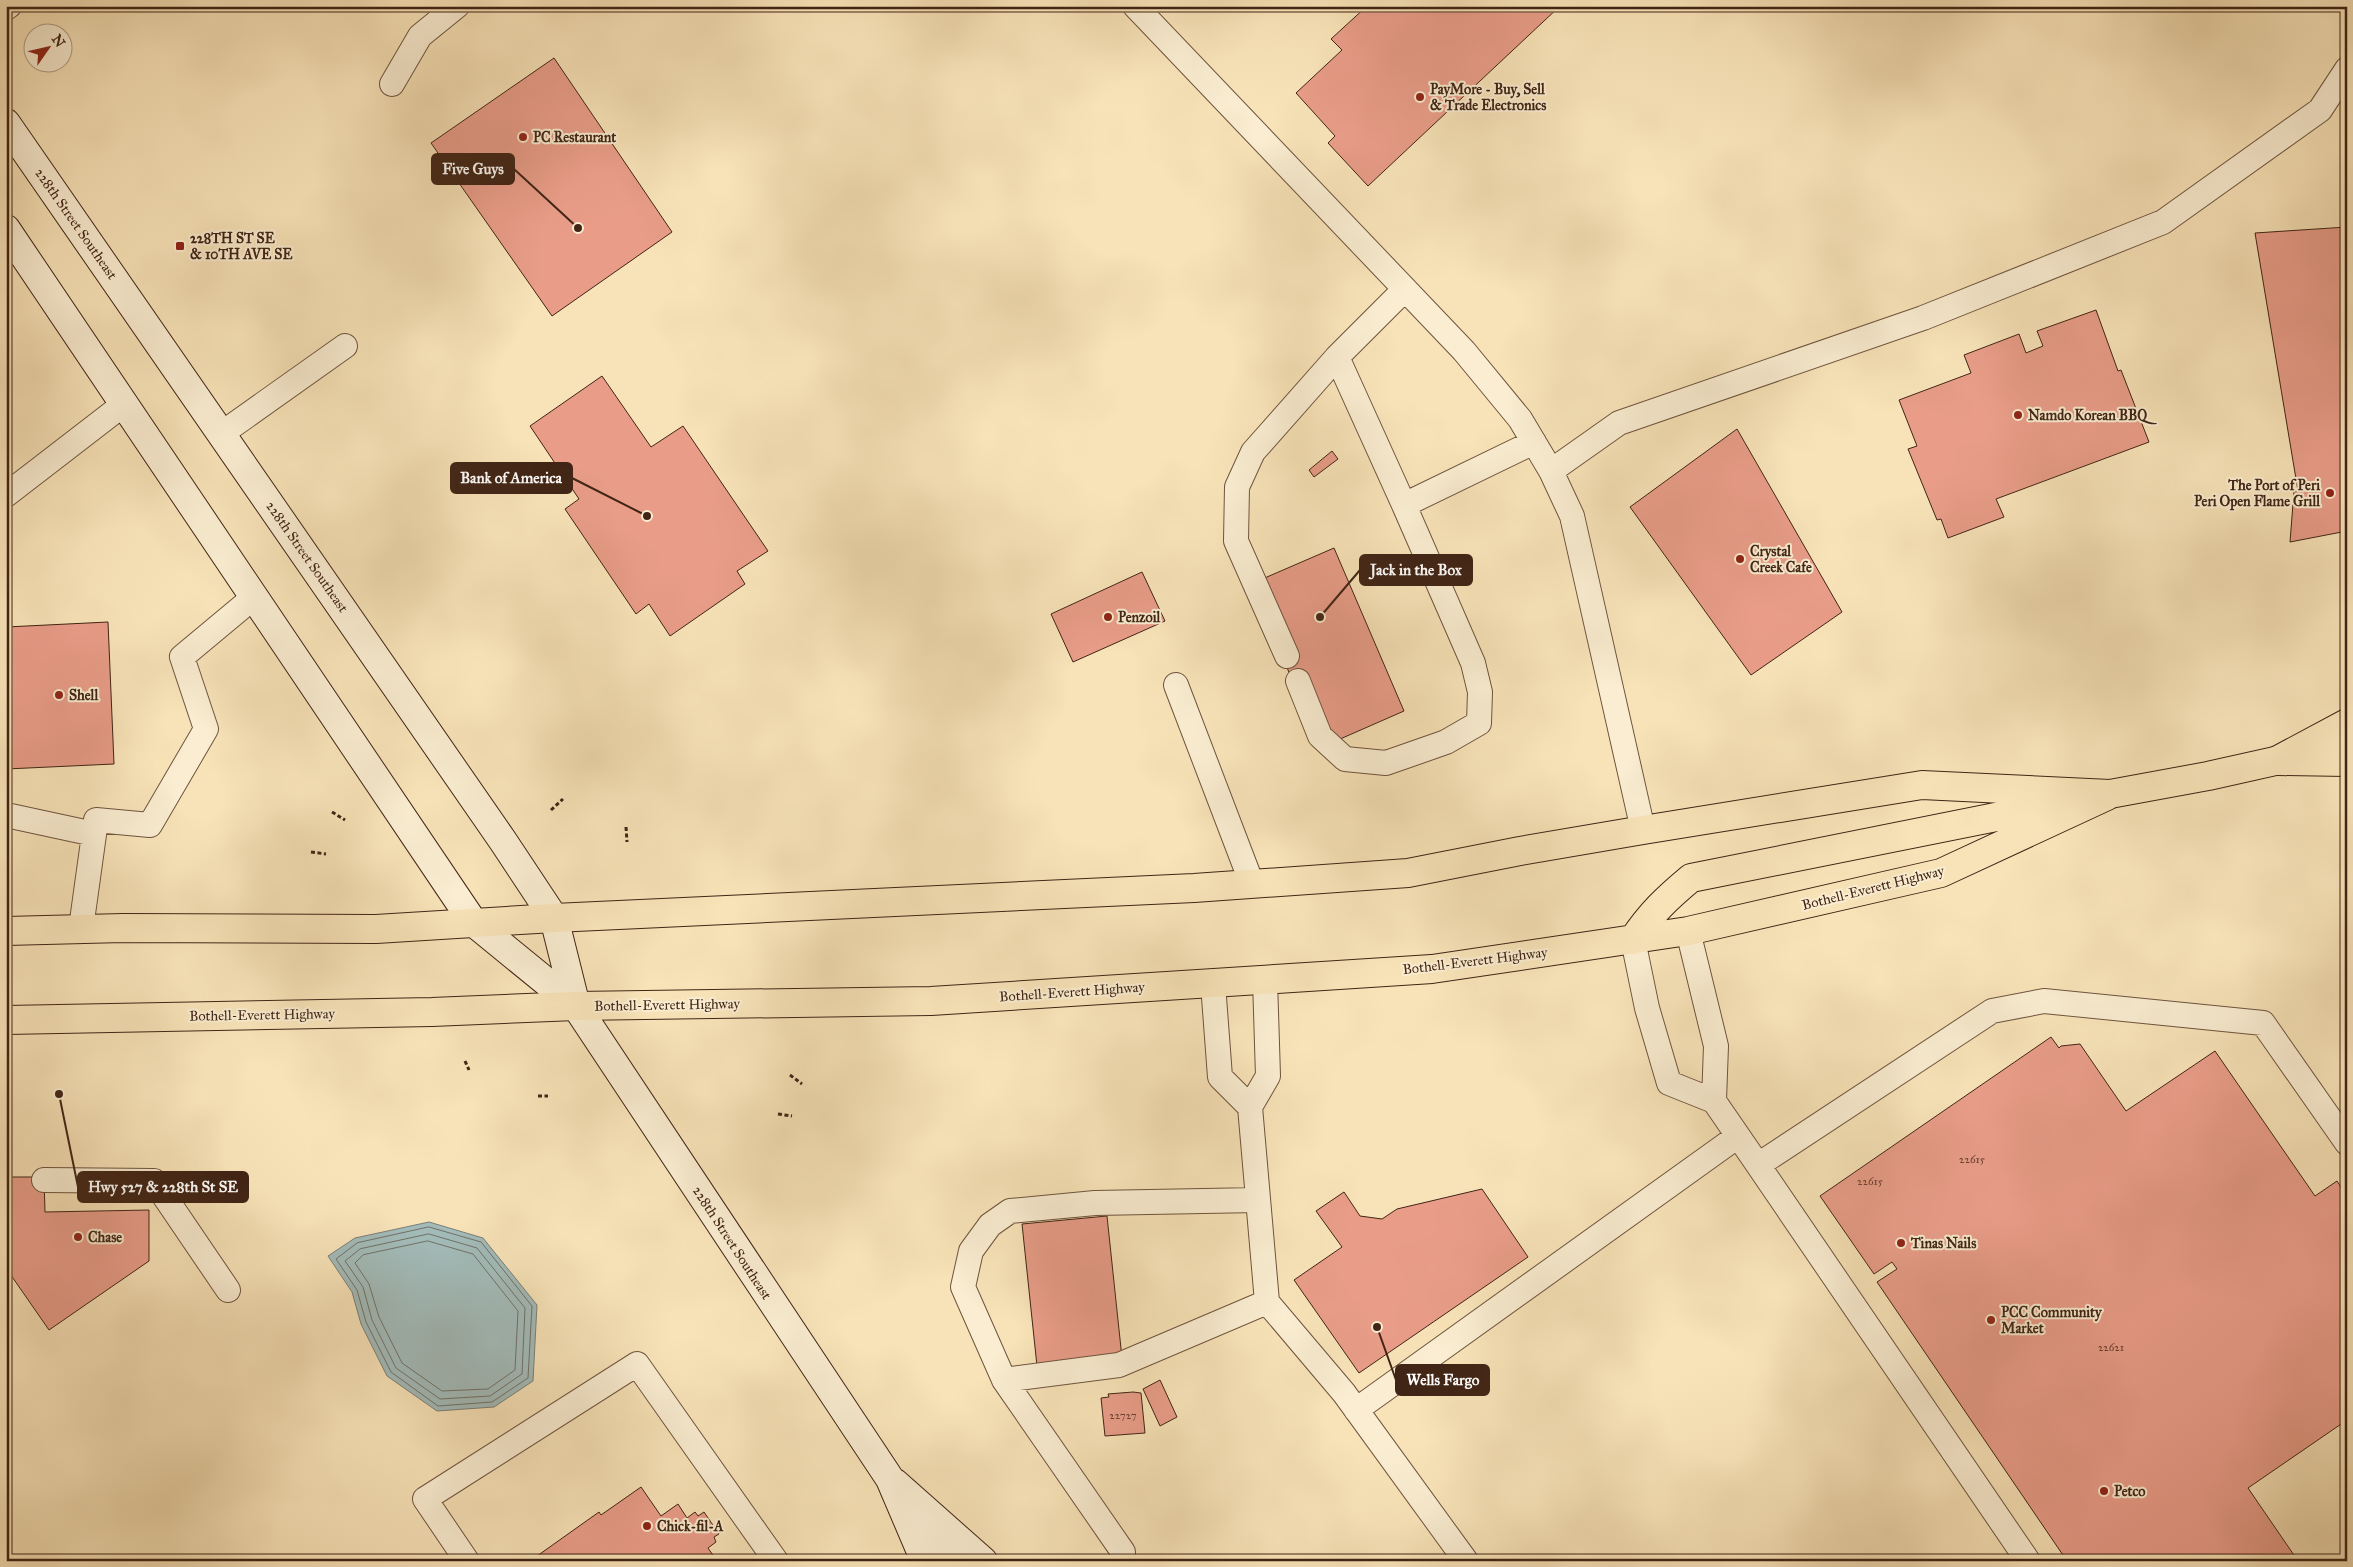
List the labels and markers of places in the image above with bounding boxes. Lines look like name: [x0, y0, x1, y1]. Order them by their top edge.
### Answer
place label: PayMore - Buy, Sell & Trade Electronics: [1430, 81, 1546, 114]
marker: PayMore - Buy, Sell & Trade Electronics: [1414, 91, 1426, 103]
place label: PC Restaurant: [533, 129, 616, 146]
marker: PC Restaurant: [517, 131, 529, 143]
callout: Five Guys: [432, 154, 514, 184]
place label: 228TH ST SE & 10TH AVE SE: [190, 230, 292, 263]
marker: 228TH ST SE & 10TH AVE SE: [174, 240, 186, 252]
place label: Namdo Korean BBQ: [2028, 407, 2157, 425]
marker: Namdo Korean BBQ: [2012, 409, 2024, 421]
callout: Bank of America: [451, 463, 572, 493]
place label: The Port of Peri Peri Open Flame Grill: [2194, 477, 2321, 511]
marker: The Port of Peri Peri Open Flame Grill: [2324, 487, 2336, 499]
place label: Crystal Creek Cafe: [1750, 543, 1812, 576]
marker: Crystal Creek Cafe: [1734, 553, 1746, 565]
callout: Jack in the Box: [1360, 555, 1472, 585]
place label: Penzoil: [1118, 609, 1162, 626]
marker: Penzoil: [1102, 611, 1114, 623]
place label: Shell: [69, 687, 99, 704]
marker: Shell: [53, 689, 65, 701]
callout: Hwy 527 & 228th St SE: [78, 1172, 248, 1202]
place label: Chase: [88, 1229, 122, 1246]
marker: Chase: [72, 1231, 84, 1243]
place label: Tinas Nails: [1910, 1235, 1976, 1252]
marker: Tinas Nails: [1895, 1237, 1907, 1249]
place label: PCC Community Market: [2001, 1304, 2103, 1337]
marker: PCC Community Market: [1985, 1314, 1997, 1326]
callout: Wells Fargo: [1396, 1365, 1489, 1395]
place label: Petco: [2114, 1483, 2146, 1500]
marker: Petco: [2098, 1485, 2110, 1497]
place label: Chick-fil-A: [657, 1518, 724, 1535]
marker: Chick-fil-A: [641, 1520, 653, 1532]

